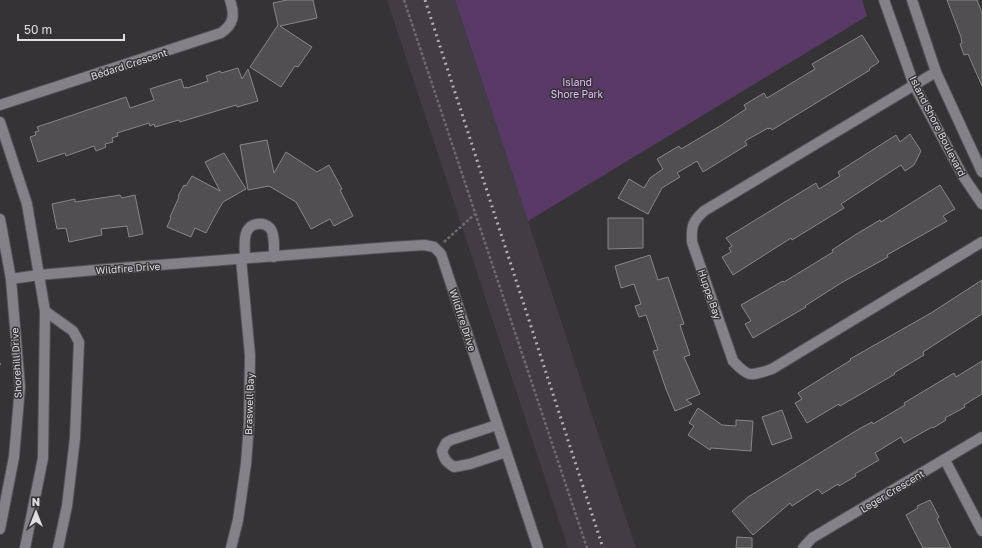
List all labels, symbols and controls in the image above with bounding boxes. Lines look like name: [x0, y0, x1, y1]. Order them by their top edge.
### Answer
scale bar: [18, 16, 124, 42]
text: 50 m: [24, 22, 52, 37]
street label: Bédard Crescent: [89, 46, 169, 82]
street label: Island Shore Boulevard: [907, 74, 969, 178]
park label: Island Shore Park: [551, 76, 603, 100]
street label: Wildfire Drive: [95, 260, 161, 276]
street label: Huppe Bay: [696, 267, 724, 321]
street label: Wildfire Drive: [447, 287, 479, 353]
street label: Shorehill Drive: [8, 327, 24, 399]
street label: Braswell Bay: [242, 372, 256, 435]
street label: Leger Crescent: [858, 467, 926, 515]
north arrow: [16, 492, 56, 532]
text: N: [32, 495, 40, 508]

